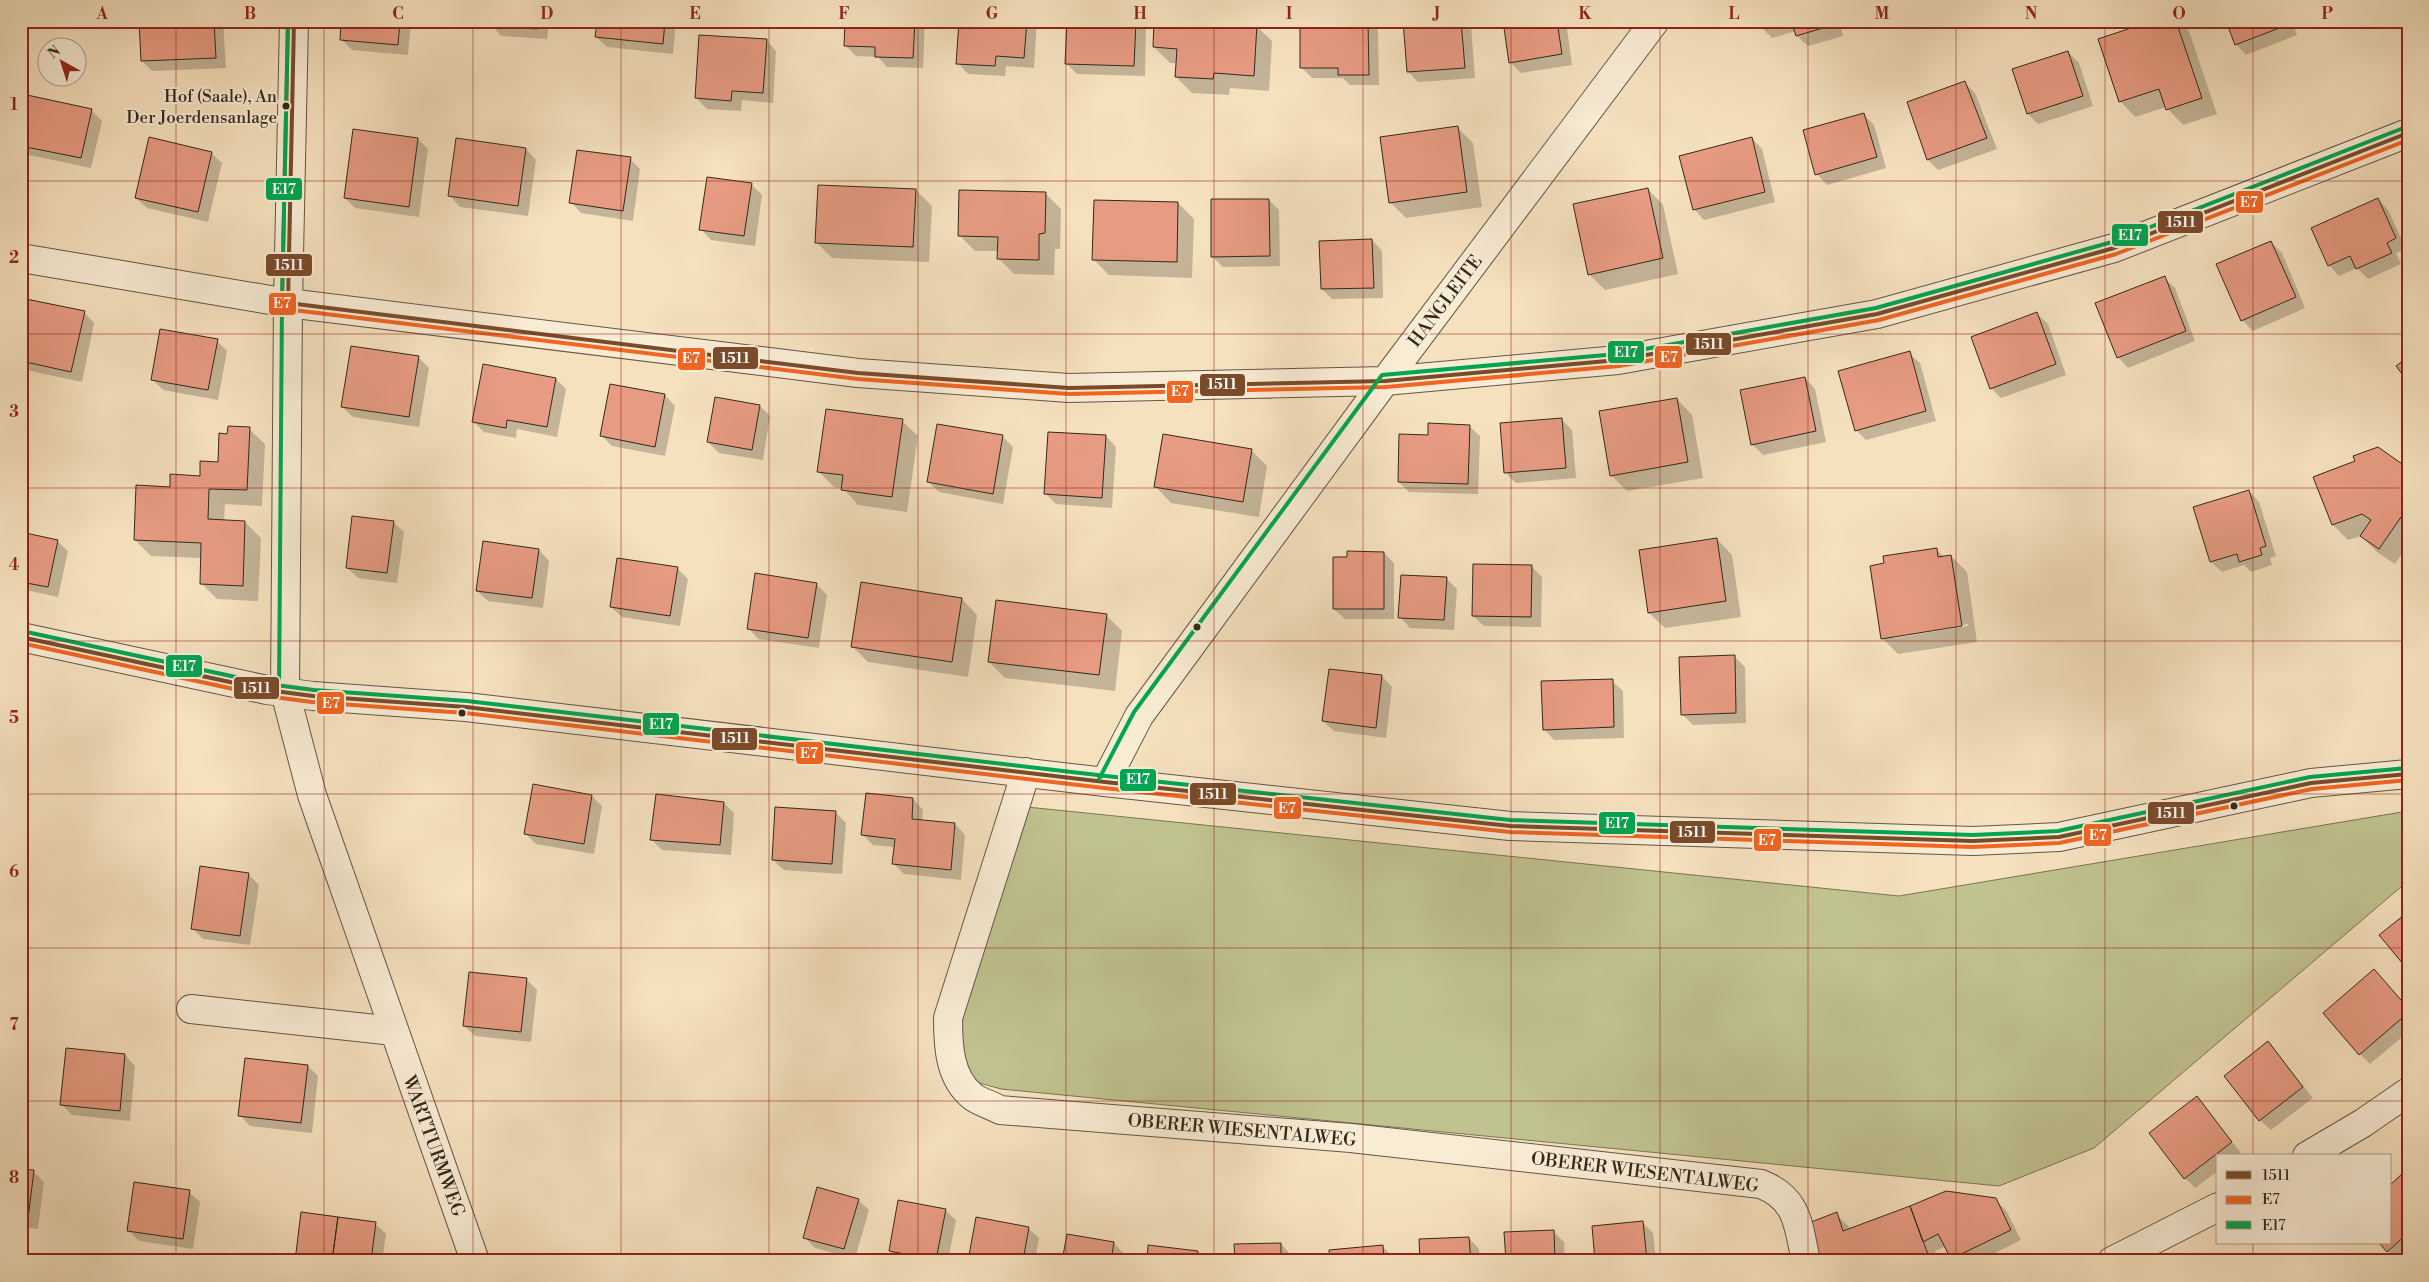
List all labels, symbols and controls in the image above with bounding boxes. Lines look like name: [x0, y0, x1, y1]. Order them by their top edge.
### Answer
text: A: [95, 4, 108, 24]
text: B: [244, 4, 256, 24]
text: C: [392, 4, 404, 24]
text: D: [541, 4, 554, 24]
text: E: [689, 4, 701, 24]
text: F: [838, 4, 850, 24]
text: G: [986, 4, 999, 24]
text: H: [1133, 4, 1147, 24]
text: I: [1286, 4, 1292, 24]
text: J: [1432, 4, 1440, 24]
text: K: [1579, 4, 1593, 24]
text: L: [1729, 4, 1740, 24]
text: M: [1875, 4, 1890, 24]
text: N: [2025, 4, 2038, 24]
text: O: [2172, 4, 2186, 24]
text: P: [2321, 4, 2333, 24]
north arrow: [38, 38, 88, 88]
text: N: [44, 42, 64, 63]
place label: Hof (Saale), An Der Joerdensanlage: [126, 86, 277, 129]
text: 1: [10, 95, 18, 115]
marker: Hof (Saale), An Der Joerdensanlage: [281, 101, 291, 111]
line badge: E17: [265, 177, 303, 201]
text: E17: [272, 181, 297, 199]
line badge: E7: [2235, 190, 2264, 214]
text: E7: [2240, 194, 2259, 212]
line badge: 1511: [2157, 210, 2204, 234]
text: 1511: [2166, 214, 2196, 232]
line badge: E17: [2111, 223, 2149, 247]
text: E17: [2118, 227, 2143, 245]
text: 2: [9, 248, 19, 268]
street label: HANGLEITE: [1403, 251, 1488, 352]
line badge: 1511: [265, 253, 313, 277]
text: 1511: [274, 257, 304, 275]
line badge: E7: [268, 292, 297, 316]
text: E7: [273, 295, 292, 313]
line badge: 1511: [1685, 332, 1732, 356]
text: 1511: [1694, 336, 1724, 354]
line badge: E17: [1607, 340, 1645, 364]
text: E17: [1614, 344, 1639, 362]
line badge: E7: [1654, 345, 1683, 369]
line badge: 1511: [712, 346, 759, 370]
line badge: E7: [677, 347, 706, 371]
text: E7: [1660, 349, 1679, 367]
text: E7: [682, 350, 701, 368]
text: 1511: [720, 350, 750, 368]
line badge: 1511: [1199, 373, 1246, 397]
text: 1511: [1207, 376, 1237, 394]
line badge: E7: [1166, 380, 1194, 404]
text: E7: [1171, 383, 1190, 401]
text: 3: [9, 402, 19, 422]
text: 4: [9, 555, 20, 575]
unlabelled marker: [1192, 622, 1202, 632]
line badge: E17: [165, 654, 203, 678]
text: E17: [172, 658, 197, 676]
line badge: 1511: [233, 676, 280, 700]
text: 1511: [241, 680, 271, 698]
line badge: E7: [316, 691, 345, 715]
text: E7: [322, 695, 341, 713]
text: 5: [9, 708, 19, 728]
unlabelled marker: [457, 708, 467, 718]
line badge: E17: [642, 712, 680, 736]
text: E17: [649, 716, 674, 734]
line badge: 1511: [711, 727, 758, 751]
text: 1511: [720, 730, 750, 748]
line badge: E7: [795, 741, 824, 765]
text: E7: [800, 745, 819, 763]
line badge: E17: [1119, 768, 1157, 792]
text: E17: [1126, 771, 1151, 789]
line badge: 1511: [1189, 782, 1237, 806]
text: 1511: [1198, 786, 1228, 804]
line badge: E7: [1273, 796, 1302, 820]
text: E7: [1278, 800, 1297, 818]
line badge: 1511: [2147, 801, 2195, 825]
unlabelled marker: [2229, 801, 2239, 811]
text: 1511: [2156, 805, 2186, 823]
line badge: E17: [1598, 811, 1636, 835]
text: E17: [1605, 815, 1630, 833]
line badge: 1511: [1669, 820, 1716, 844]
line badge: E7: [2083, 823, 2112, 847]
text: 1511: [1677, 824, 1707, 842]
text: E7: [2089, 827, 2108, 845]
line badge: E7: [1753, 828, 1782, 852]
text: E7: [1758, 832, 1777, 850]
text: 6: [9, 862, 19, 882]
text: 7: [9, 1015, 19, 1035]
street label: WARTTURMWEG: [397, 1072, 470, 1221]
street label: OBERER WIESENTALWEG: [1127, 1109, 1358, 1152]
street label: OBERER WIESENTALWEG: [1530, 1147, 1761, 1198]
legend: [2216, 1154, 2392, 1244]
text: 1511: [2262, 1166, 2291, 1185]
text: 8: [9, 1168, 19, 1188]
text: E7: [2262, 1190, 2280, 1209]
text: E17: [2262, 1216, 2286, 1235]

